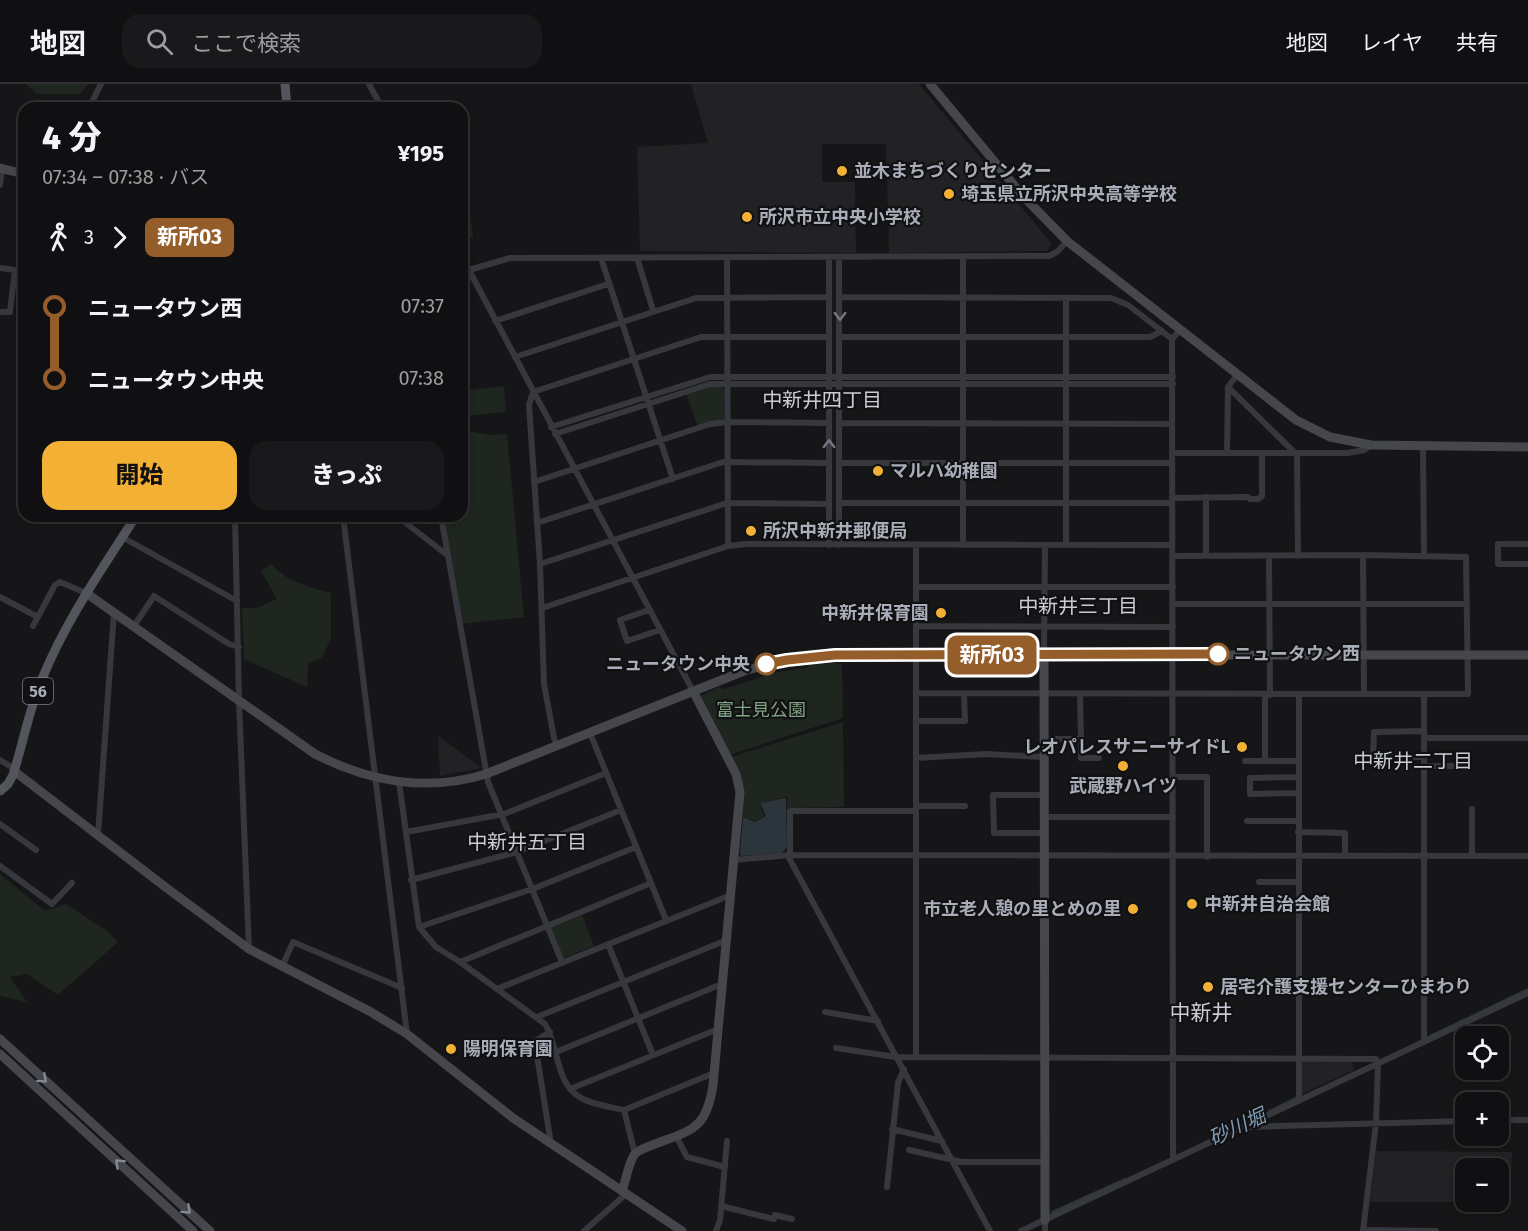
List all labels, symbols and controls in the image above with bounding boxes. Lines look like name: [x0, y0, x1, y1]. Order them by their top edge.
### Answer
search box: [122, 14, 542, 68]
icon: search: [143, 25, 176, 58]
text: 地図: [30, 27, 86, 60]
text: ここで検索: [191, 30, 301, 57]
text: 地図: [1286, 30, 1328, 56]
text: レイヤ: [1361, 30, 1423, 56]
text: 共有: [1456, 30, 1498, 56]
text: 4 分: [42, 118, 102, 158]
text: ¥195: [398, 140, 444, 167]
place label: 並木まちづくりセンター: [854, 160, 1052, 182]
marker: 並木まちづくりセンター: [835, 164, 849, 178]
text: 07:34 – 07:38 · バス: [42, 165, 209, 189]
place label: 埼玉県立所沢中央高等学校: [961, 183, 1177, 205]
marker: 埼玉県立所沢中央高等学校: [942, 187, 956, 201]
place label: 所沢市立中央小学校: [759, 206, 921, 228]
marker: 所沢市立中央小学校: [740, 210, 754, 224]
icon: walk: [42, 221, 75, 254]
icon: forward: [103, 221, 136, 254]
text: 新所03: [157, 224, 222, 250]
text: 3: [84, 225, 94, 249]
text: 07:37: [401, 294, 444, 318]
text: ニュータウン西: [88, 295, 242, 322]
one-way arrow: [834, 311, 846, 320]
text: 07:38: [398, 366, 444, 390]
text: ニュータウン中央: [88, 367, 264, 394]
district label: 中新井四丁目: [762, 388, 882, 412]
one-way arrow: [823, 440, 835, 449]
button: 開始: [42, 441, 237, 510]
button: きっぷ: [249, 441, 444, 510]
place label: マルハ幼稚園: [890, 460, 998, 482]
marker: マルハ幼稚園: [871, 464, 885, 478]
place label: 所沢中新井郵便局: [763, 520, 907, 542]
marker: 所沢中新井郵便局: [744, 524, 758, 538]
district label: 中新井三丁目: [1018, 594, 1138, 618]
place label: 中新井保育園: [821, 602, 929, 624]
marker: 中新井保育園: [934, 606, 948, 620]
line badge: 新所03: [950, 636, 1034, 674]
text: 新所03: [960, 642, 1025, 668]
marker: ニュータウン西: [1207, 643, 1229, 665]
place label: ニュータウン西: [1234, 643, 1360, 665]
place label: ニュータウン中央: [606, 653, 750, 675]
marker: ニュータウン中央: [755, 653, 777, 675]
road number: 56: [23, 678, 53, 704]
park label: 富士見公園: [716, 699, 806, 721]
place label: レオパレスサニーサイドL: [1023, 736, 1230, 758]
marker: レオパレスサニーサイドL: [1235, 740, 1249, 754]
district label: 中新井二丁目: [1353, 749, 1473, 773]
marker: 武蔵野ハイツ: [1116, 759, 1130, 773]
place label: 武蔵野ハイツ: [1069, 775, 1177, 797]
district label: 中新井五丁目: [467, 830, 587, 854]
place label: 中新井自治会館: [1204, 893, 1330, 915]
marker: 中新井自治会館: [1185, 897, 1199, 911]
place label: 市立老人憩の里とめの里: [923, 898, 1121, 920]
marker: 市立老人憩の里とめの里: [1126, 902, 1140, 916]
place label: 居宅介護支援センターひまわり: [1220, 976, 1472, 998]
marker: 居宅介護支援センターひまわり: [1201, 980, 1215, 994]
district label: 中新井: [1170, 1000, 1233, 1026]
map controls: [1455, 1026, 1509, 1212]
button: locate: [1455, 1026, 1509, 1080]
place label: 陽明保育園: [463, 1038, 553, 1060]
marker: 陽明保育園: [444, 1042, 458, 1056]
one-way arrow: [36, 1072, 47, 1083]
button: +: [1455, 1092, 1509, 1146]
water label: 砂川堀: [1205, 1102, 1272, 1151]
button: −: [1455, 1158, 1509, 1212]
one-way arrow: [115, 1159, 125, 1170]
one-way arrow: [180, 1203, 191, 1214]

